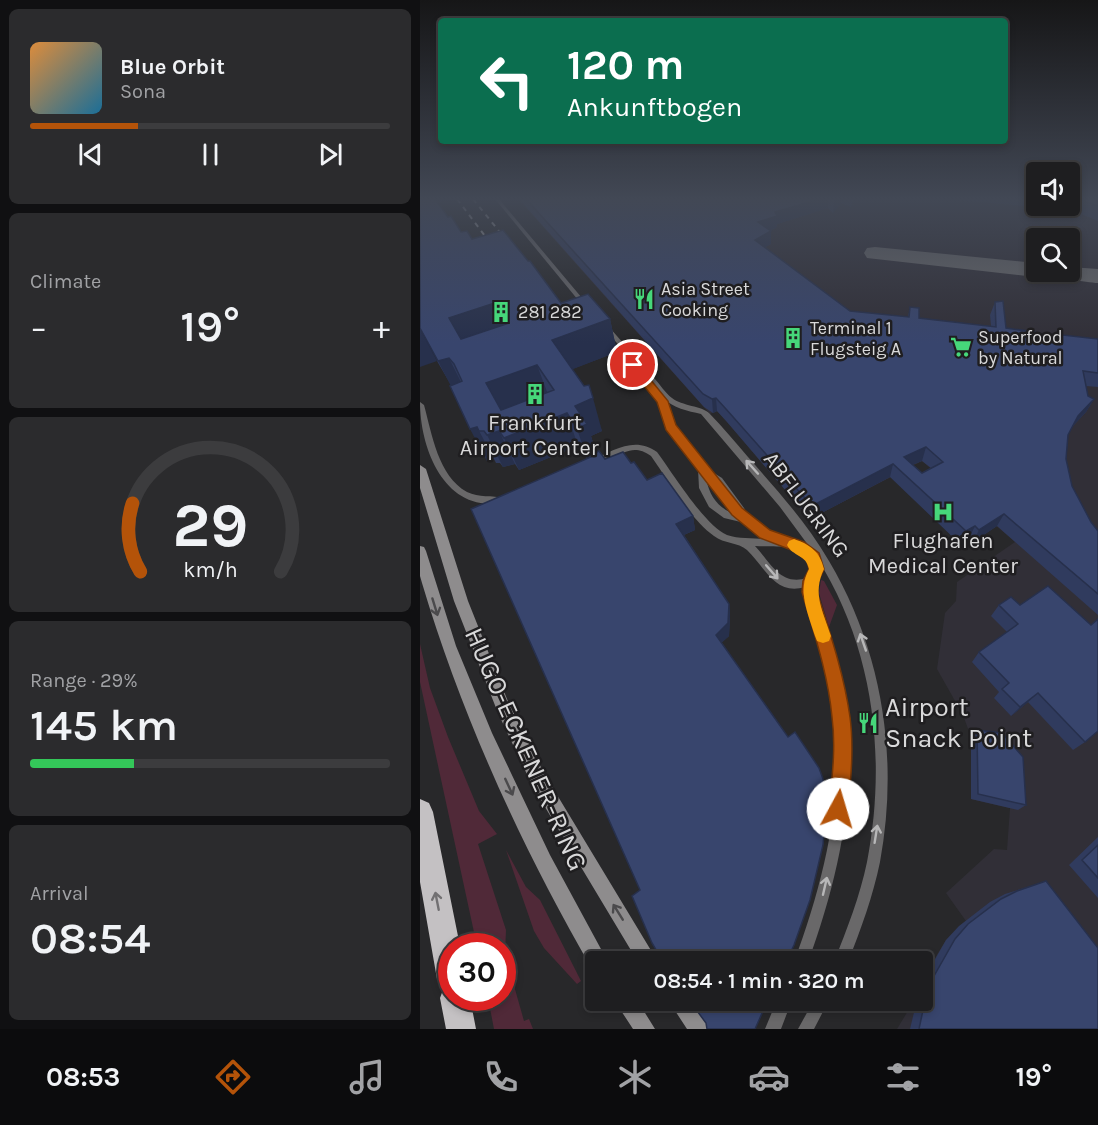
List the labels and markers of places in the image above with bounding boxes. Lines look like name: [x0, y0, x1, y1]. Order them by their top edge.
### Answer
place label: Asia Street Cooking: [661, 278, 750, 321]
restaurant icon: Asia Street Cooking: [632, 287, 656, 311]
building icon: 281 282: [489, 300, 513, 324]
place label: 281 282: [518, 301, 582, 323]
place label: Terminal 1 Flugsteig A: [810, 317, 901, 360]
building icon: Terminal 1 Flugsteig A: [781, 326, 805, 350]
place label: Superfood by Natural: [978, 326, 1063, 369]
supermarket icon: Superfood by Natural: [949, 335, 973, 359]
pin: [607, 339, 658, 390]
building icon: Frankfurt Airport Center I: [523, 382, 547, 406]
place label: Frankfurt Airport Center I: [460, 410, 610, 461]
hospital icon: Flughafen Medical Center: [931, 500, 955, 524]
place label: Flughafen Medical Center: [868, 528, 1018, 579]
place label: Airport Snack Point: [885, 691, 1032, 754]
restaurant icon: Airport Snack Point: [856, 711, 880, 735]

